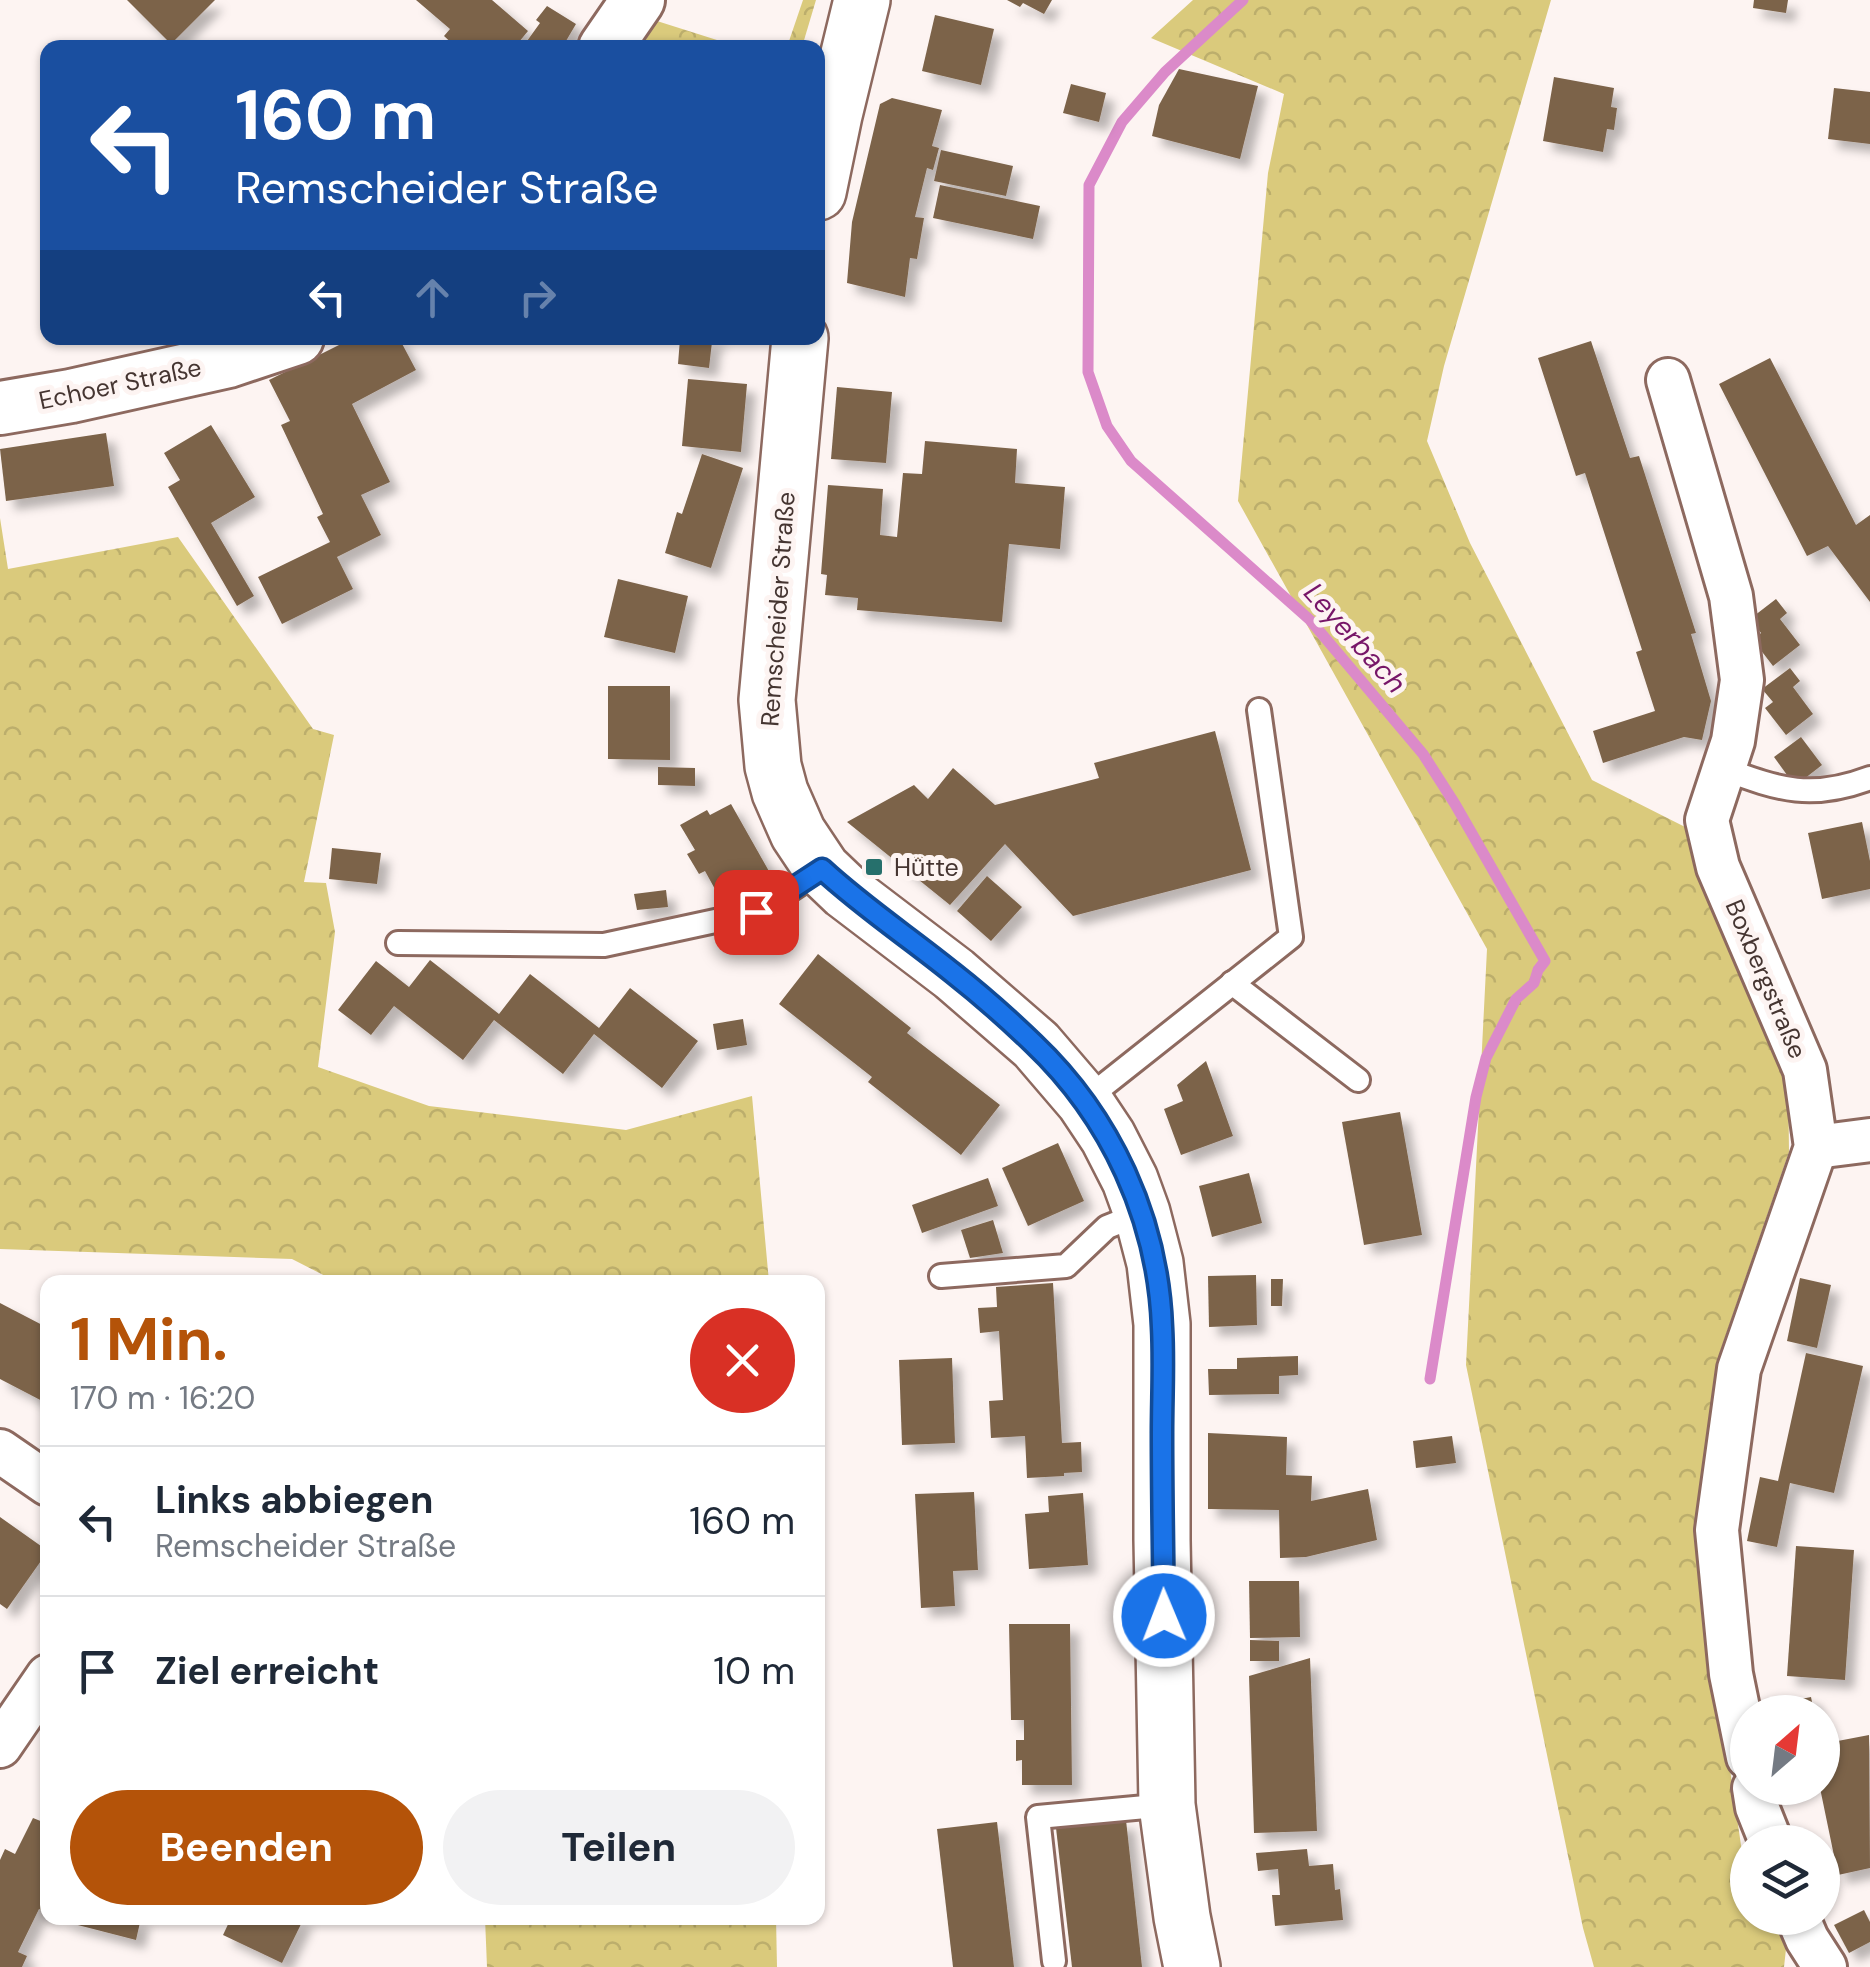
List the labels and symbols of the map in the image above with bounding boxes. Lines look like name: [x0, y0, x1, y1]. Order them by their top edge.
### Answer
street label: Echoer Straße: [36, 351, 204, 417]
street label: Remscheider Straße: [753, 490, 803, 728]
water label: Leyerbach: [1296, 575, 1414, 701]
place label: Hütte: [894, 851, 959, 884]
marker: Hütte: [863, 856, 885, 878]
pin: [714, 870, 799, 955]
street label: Boxbergstraße: [1718, 895, 1814, 1063]
position arrow: [1112, 1564, 1216, 1668]
north arrow: [1730, 1695, 1840, 1805]

